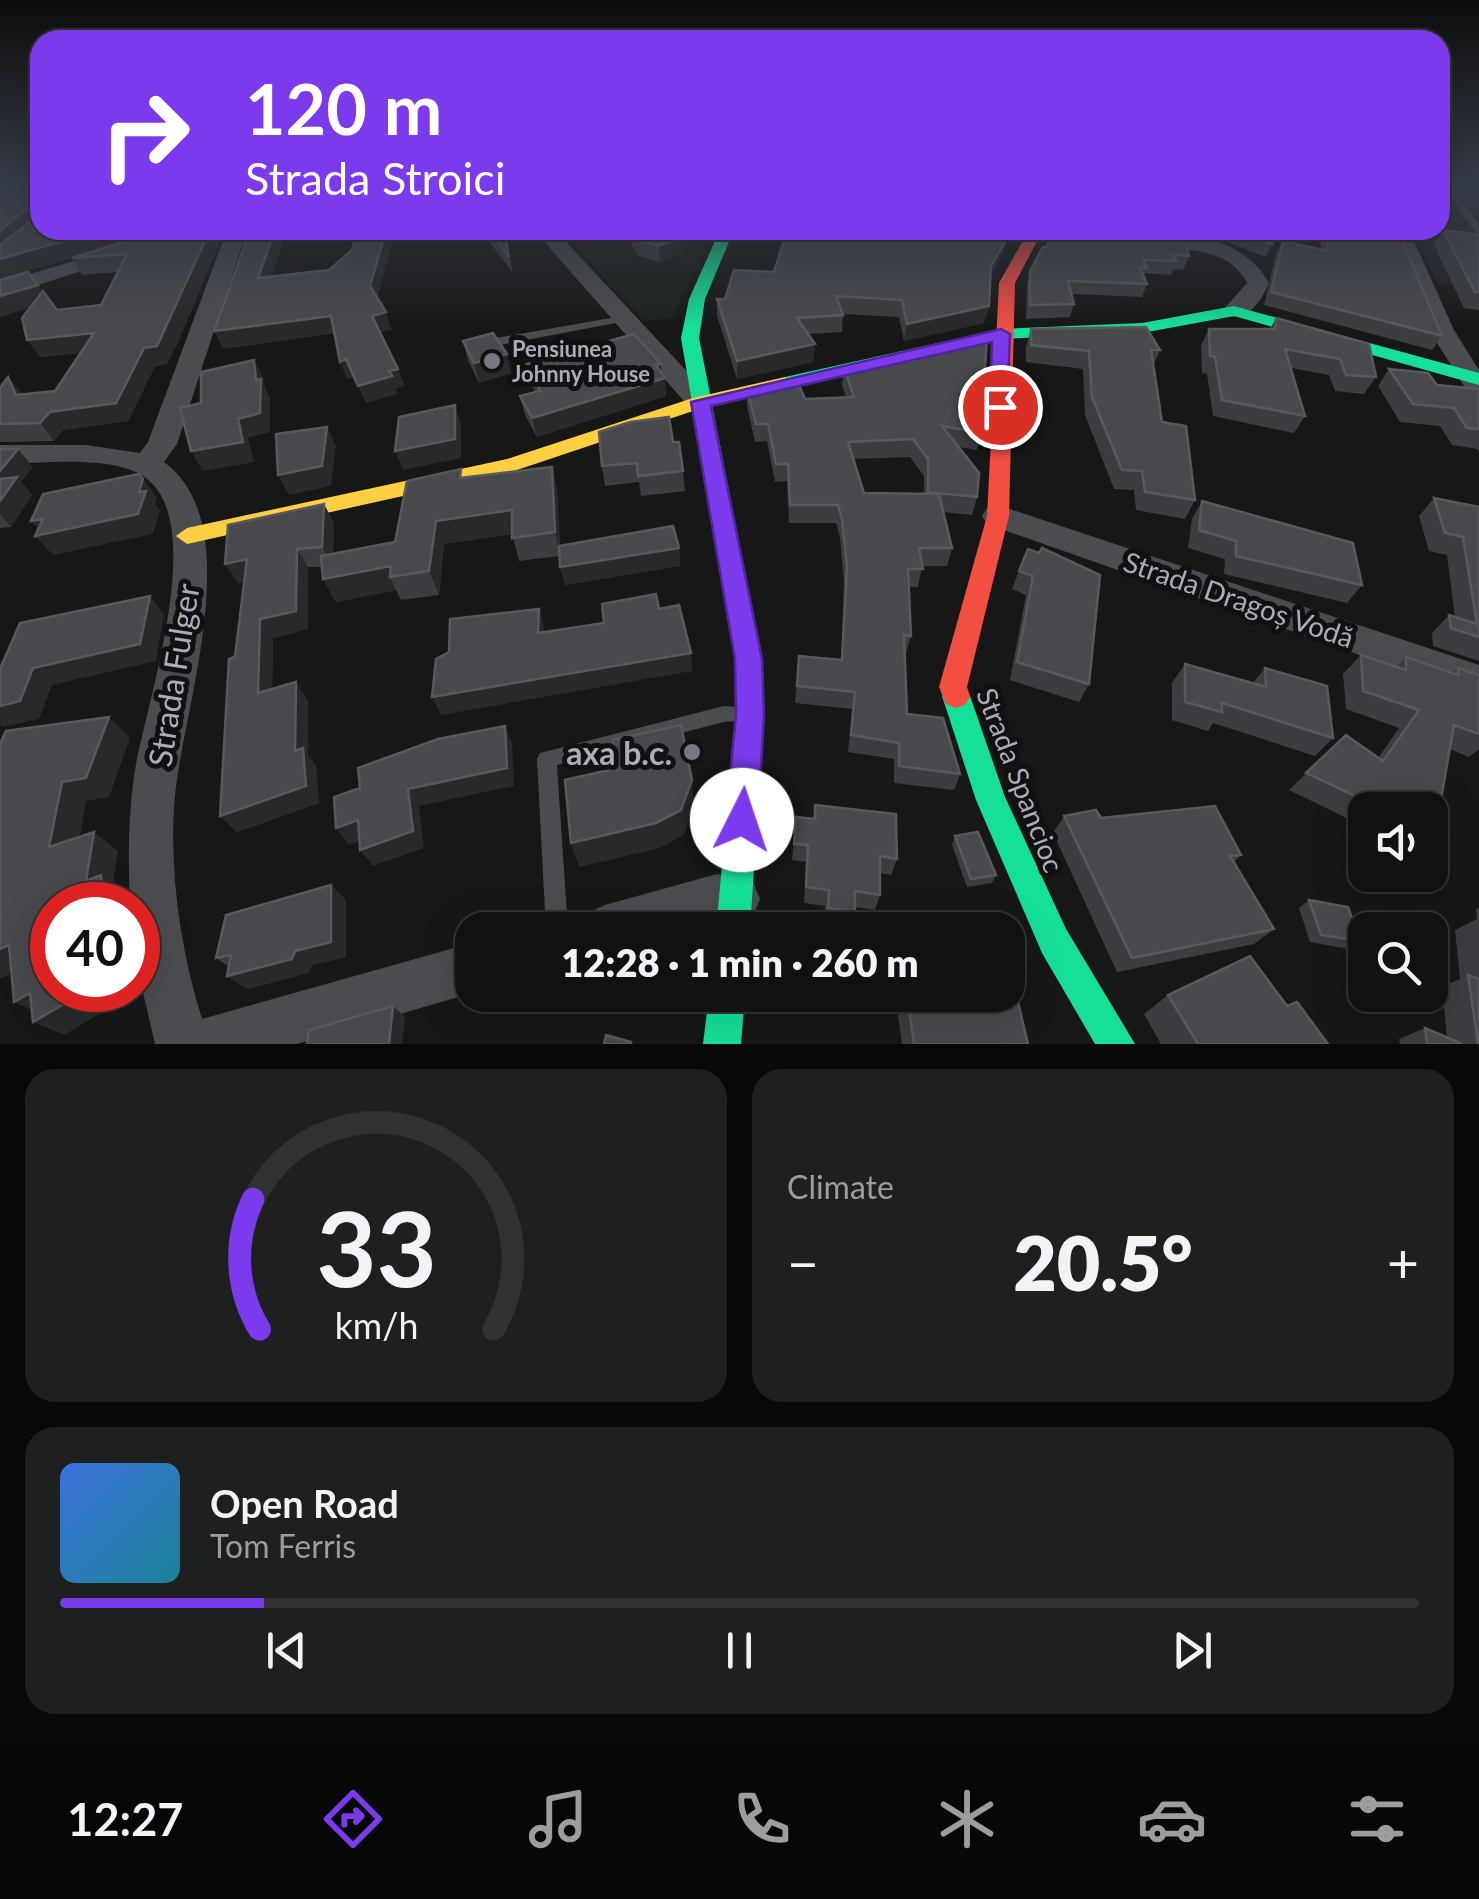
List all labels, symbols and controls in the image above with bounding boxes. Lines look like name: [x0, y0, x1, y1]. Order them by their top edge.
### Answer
text: 120 m: [245, 66, 442, 150]
icon: right: [80, 70, 210, 200]
text: Strada Stroici: [245, 151, 506, 205]
place label: Pensiunea Johnny House: [512, 335, 650, 387]
marker: Pensiunea Johnny House: [481, 350, 503, 372]
pin: [958, 365, 1043, 450]
icon: arrive: [973, 380, 1028, 435]
street label: Strada Dragoș Vodă: [1120, 544, 1358, 654]
street label: Strada Fulger: [139, 580, 207, 769]
street label: Strada Spancioc: [970, 683, 1072, 877]
place label: axa b.c.: [566, 733, 672, 772]
marker: axa b.c.: [681, 741, 703, 763]
position arrow: [690, 768, 794, 872]
map controls: [1348, 792, 1448, 1012]
button: sound: [1348, 792, 1448, 892]
speed limit sign: 40: [30, 882, 160, 1012]
button: search: [1348, 912, 1448, 1012]
text: 12:28 · 1 min · 260 m: [561, 939, 919, 985]
text: Climate: [787, 1167, 894, 1206]
text: 33: [316, 1184, 436, 1309]
text: 20.5°: [1013, 1217, 1193, 1307]
text: −: [787, 1229, 819, 1295]
text: +: [1387, 1229, 1419, 1295]
text: km/h: [334, 1304, 418, 1347]
text: Open Road: [210, 1480, 399, 1526]
text: Tom Ferris: [210, 1526, 356, 1565]
icon: previous: [259, 1623, 314, 1678]
icon: pause: [712, 1623, 767, 1678]
icon: next: [1165, 1623, 1220, 1678]
icon: directions: [318, 1784, 388, 1854]
icon: music: [523, 1784, 593, 1854]
icon: phone: [727, 1784, 797, 1854]
icon: climate: [932, 1784, 1002, 1854]
icon: car: [1137, 1784, 1207, 1854]
icon: filters: [1342, 1784, 1412, 1854]
text: 12:27: [67, 1792, 183, 1846]

